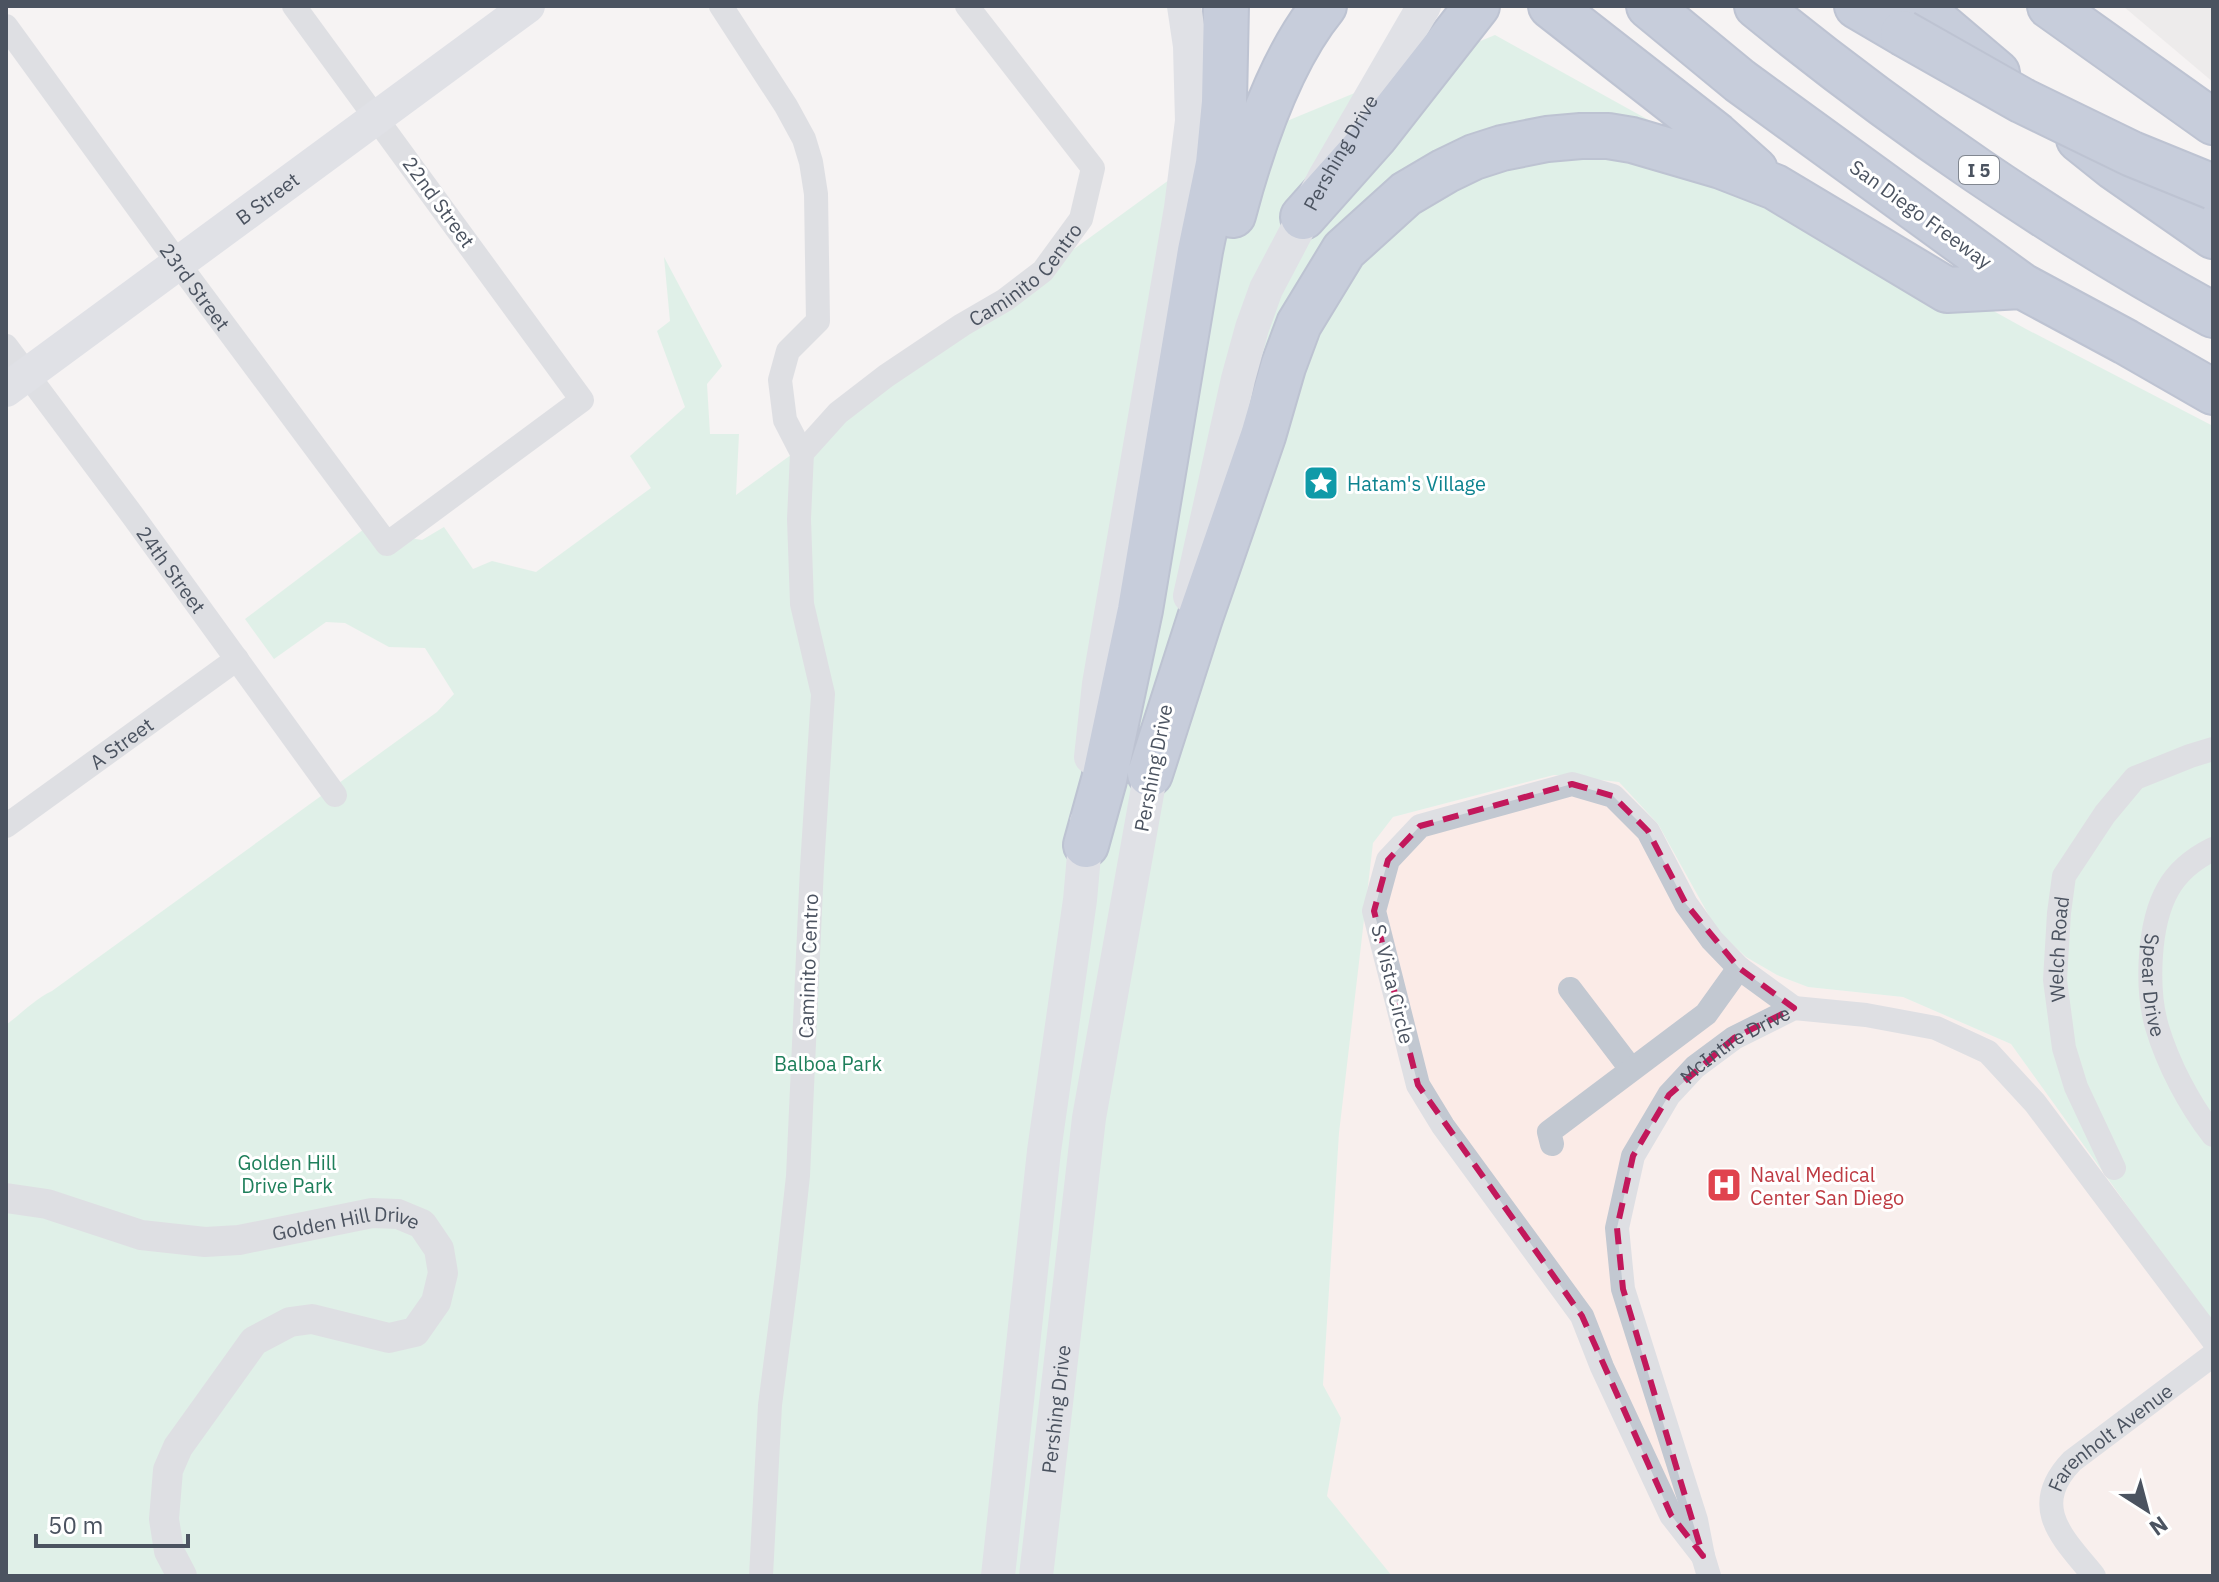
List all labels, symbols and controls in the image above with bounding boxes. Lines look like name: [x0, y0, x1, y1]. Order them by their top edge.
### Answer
street label: Pershing Drive: [1296, 89, 1383, 215]
street label: 22nd Street: [397, 151, 481, 253]
street label: San Diego Freeway: [1844, 153, 1998, 275]
road number: I 5: [1959, 156, 1999, 184]
street label: B Street: [230, 166, 304, 230]
street label: Caminito Centro: [963, 217, 1088, 332]
street label: 23rd Street: [154, 237, 237, 336]
place icon: Hatam's Village: [1302, 464, 1340, 502]
place label: Hatam's Village: [1347, 470, 1486, 497]
street label: 24th Street: [131, 520, 212, 619]
street label: Pershing Drive: [1127, 702, 1179, 834]
street label: A Street: [84, 711, 158, 775]
street label: Caminito Centro: [792, 893, 824, 1039]
street label: Welch Road: [2041, 894, 2075, 1004]
street label: S. Vista Circle: [1365, 921, 1421, 1047]
street label: Spear Drive: [2137, 932, 2173, 1040]
street label: McIntire Drive: [1673, 999, 1795, 1089]
park label: Balboa Park: [774, 1050, 882, 1077]
park label: Golden Hill Drive Park: [237, 1149, 337, 1199]
place label: Naval Medical Center San Diego: [1750, 1161, 1904, 1211]
hospital icon: Naval Medical Center San Diego: [1705, 1166, 1743, 1204]
street label: Golden Hill Drive: [270, 1199, 424, 1246]
street label: Pershing Drive: [1034, 1343, 1076, 1475]
street label: Farenholt Avenue: [2041, 1377, 2178, 1495]
north arrow: [2107, 1470, 2187, 1550]
scale bar: [36, 1498, 188, 1548]
text: 50 m: [48, 1509, 103, 1541]
text: N: [2144, 1510, 2174, 1543]

